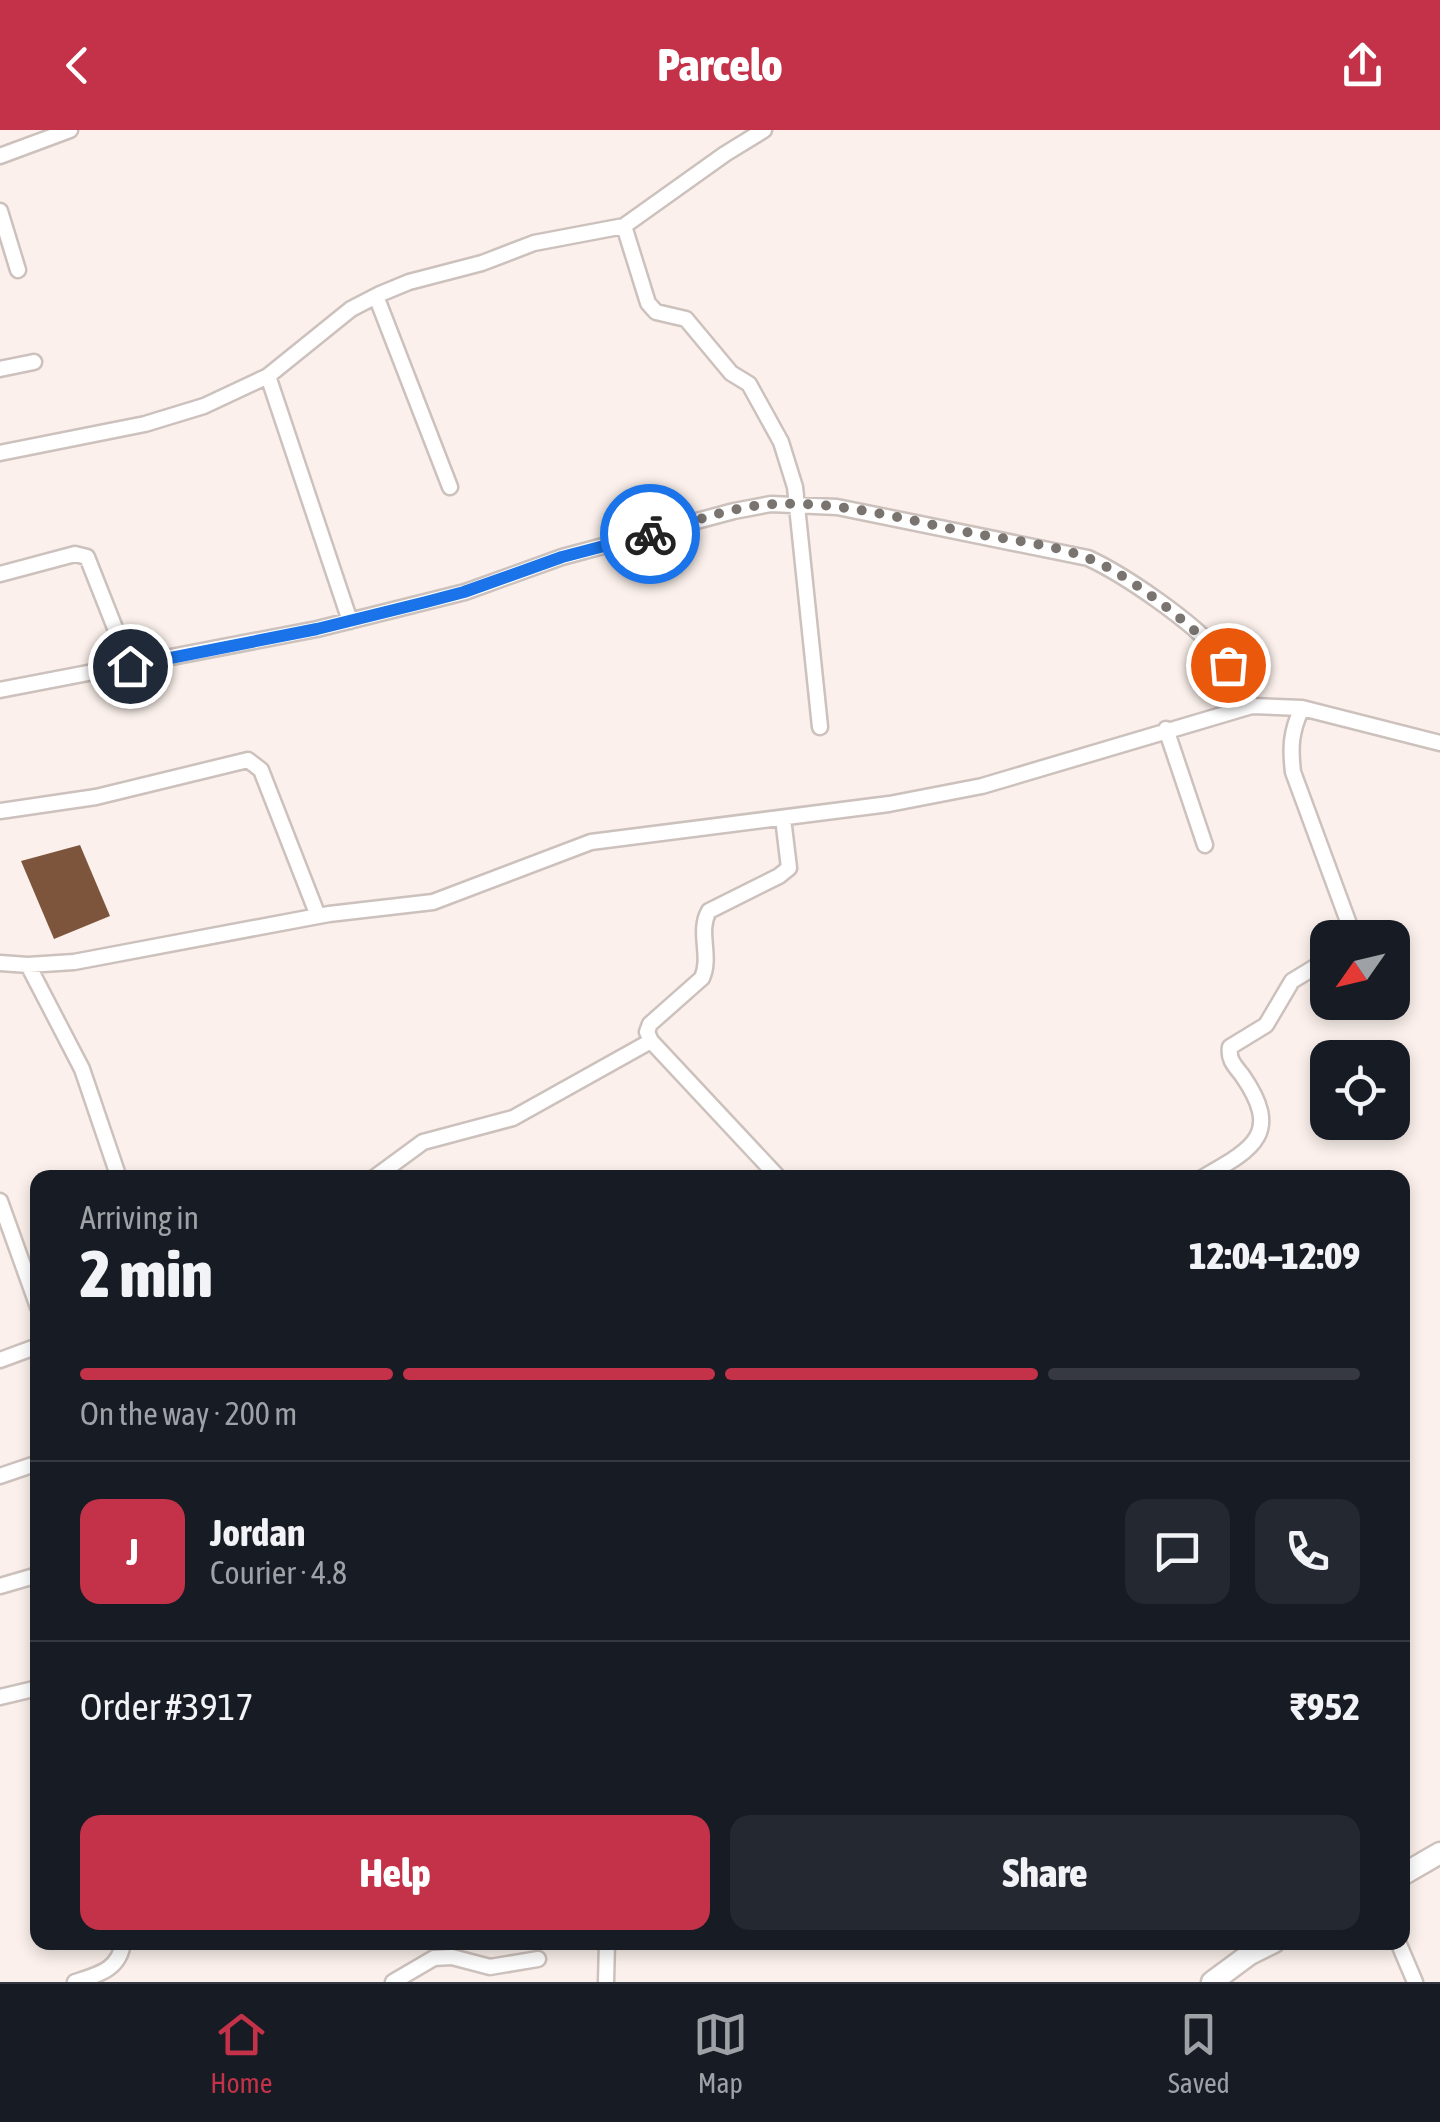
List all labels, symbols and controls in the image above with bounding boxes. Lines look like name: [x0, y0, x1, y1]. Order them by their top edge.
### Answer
icon: back: [50, 38, 105, 93]
icon: share: [1335, 38, 1390, 93]
text: Parcelo: [657, 39, 783, 91]
courier: [600, 484, 700, 584]
icon: bike: [623, 507, 678, 562]
pin: [1186, 623, 1271, 708]
pin: [88, 624, 173, 709]
icon: bag: [1201, 638, 1256, 693]
icon: home: [103, 639, 158, 694]
north arrow: [1310, 920, 1410, 1020]
map controls: [1310, 920, 1410, 1140]
button: locate: [1310, 1040, 1410, 1140]
text: Arriving in: [80, 1199, 199, 1236]
text: 12:04–12:09: [1189, 1234, 1360, 1277]
text: 2 min: [80, 1236, 213, 1311]
text: On the way · 200 m: [80, 1395, 297, 1432]
button: chat: [1125, 1499, 1230, 1604]
button: phone: [1255, 1499, 1360, 1604]
text: Jordan: [210, 1511, 305, 1554]
text: J: [126, 1530, 139, 1573]
text: Courier · 4.8: [210, 1554, 347, 1591]
text: Order #3917: [80, 1685, 253, 1728]
text: ₹952: [1290, 1685, 1360, 1728]
button: Help: [80, 1815, 710, 1930]
button: Share: [730, 1815, 1360, 1930]
tab: Home: [210, 2007, 272, 2099]
tab: Map: [693, 2007, 748, 2099]
tab: Saved: [1168, 2007, 1230, 2099]

